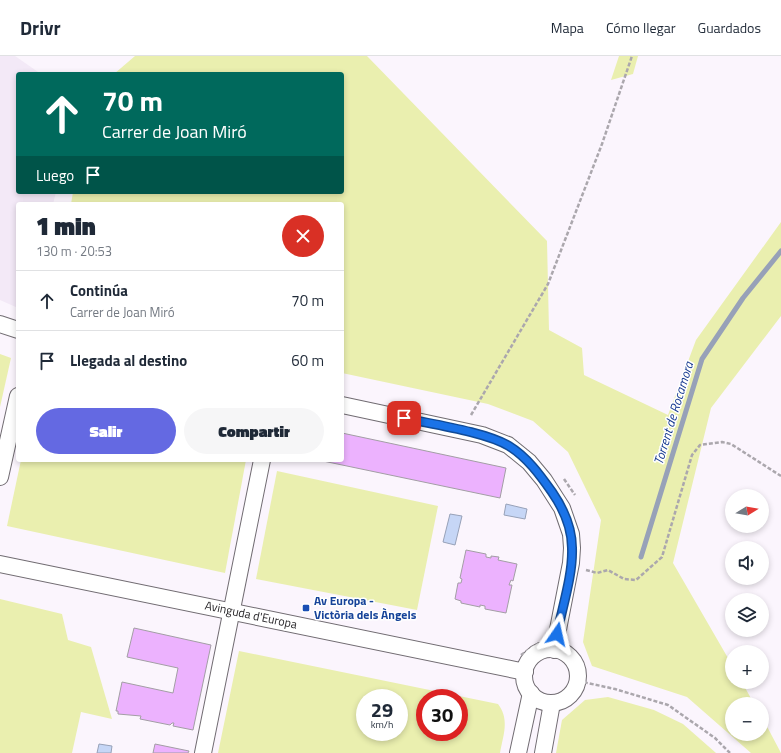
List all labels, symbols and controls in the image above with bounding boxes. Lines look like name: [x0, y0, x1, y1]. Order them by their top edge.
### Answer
text: Drivr: [20, 13, 61, 42]
text: Mapa: [551, 17, 584, 38]
text: Cómo llegar: [606, 17, 676, 38]
text: Guardados: [698, 17, 761, 38]
text: 70 m: [102, 79, 163, 122]
icon: ahead: [36, 88, 88, 140]
text: Carrer de Joan Miró: [102, 118, 247, 145]
text: Luego: [36, 164, 74, 187]
icon: arrive: [82, 164, 104, 186]
text: 1 min: [36, 208, 96, 244]
button: close: [282, 215, 324, 257]
text: 130 m · 20:53: [36, 241, 112, 261]
text: Continúa: [70, 279, 128, 302]
text: 70 m: [291, 289, 324, 312]
icon: ahead: [36, 290, 58, 312]
text: Carrer de Joan Miró: [70, 302, 175, 322]
text: Llegada al destino: [70, 349, 187, 372]
text: 60 m: [291, 349, 324, 372]
icon: arrive: [36, 350, 58, 372]
water label: Torrent de Rocamora: [648, 358, 699, 467]
pin: [387, 401, 421, 435]
icon: arrive: [393, 407, 415, 429]
button: Salir: [36, 408, 176, 454]
button: Compartir: [184, 408, 324, 454]
north arrow: [725, 489, 769, 533]
map controls: [725, 489, 769, 741]
button: sound: [725, 541, 769, 585]
place label: Av Europa - Victòria dels Àngels: [314, 591, 417, 624]
button: layers: [725, 593, 769, 637]
street label: Avinguda d'Europa: [203, 595, 299, 634]
marker: Av Europa - Victòria dels Àngels: [301, 603, 311, 613]
position arrow: [536, 613, 578, 655]
button: +: [725, 645, 769, 689]
speed limit sign: 30: [416, 689, 468, 741]
text: 29: [371, 694, 393, 725]
button: −: [725, 697, 769, 741]
text: km/h: [371, 717, 393, 732]

